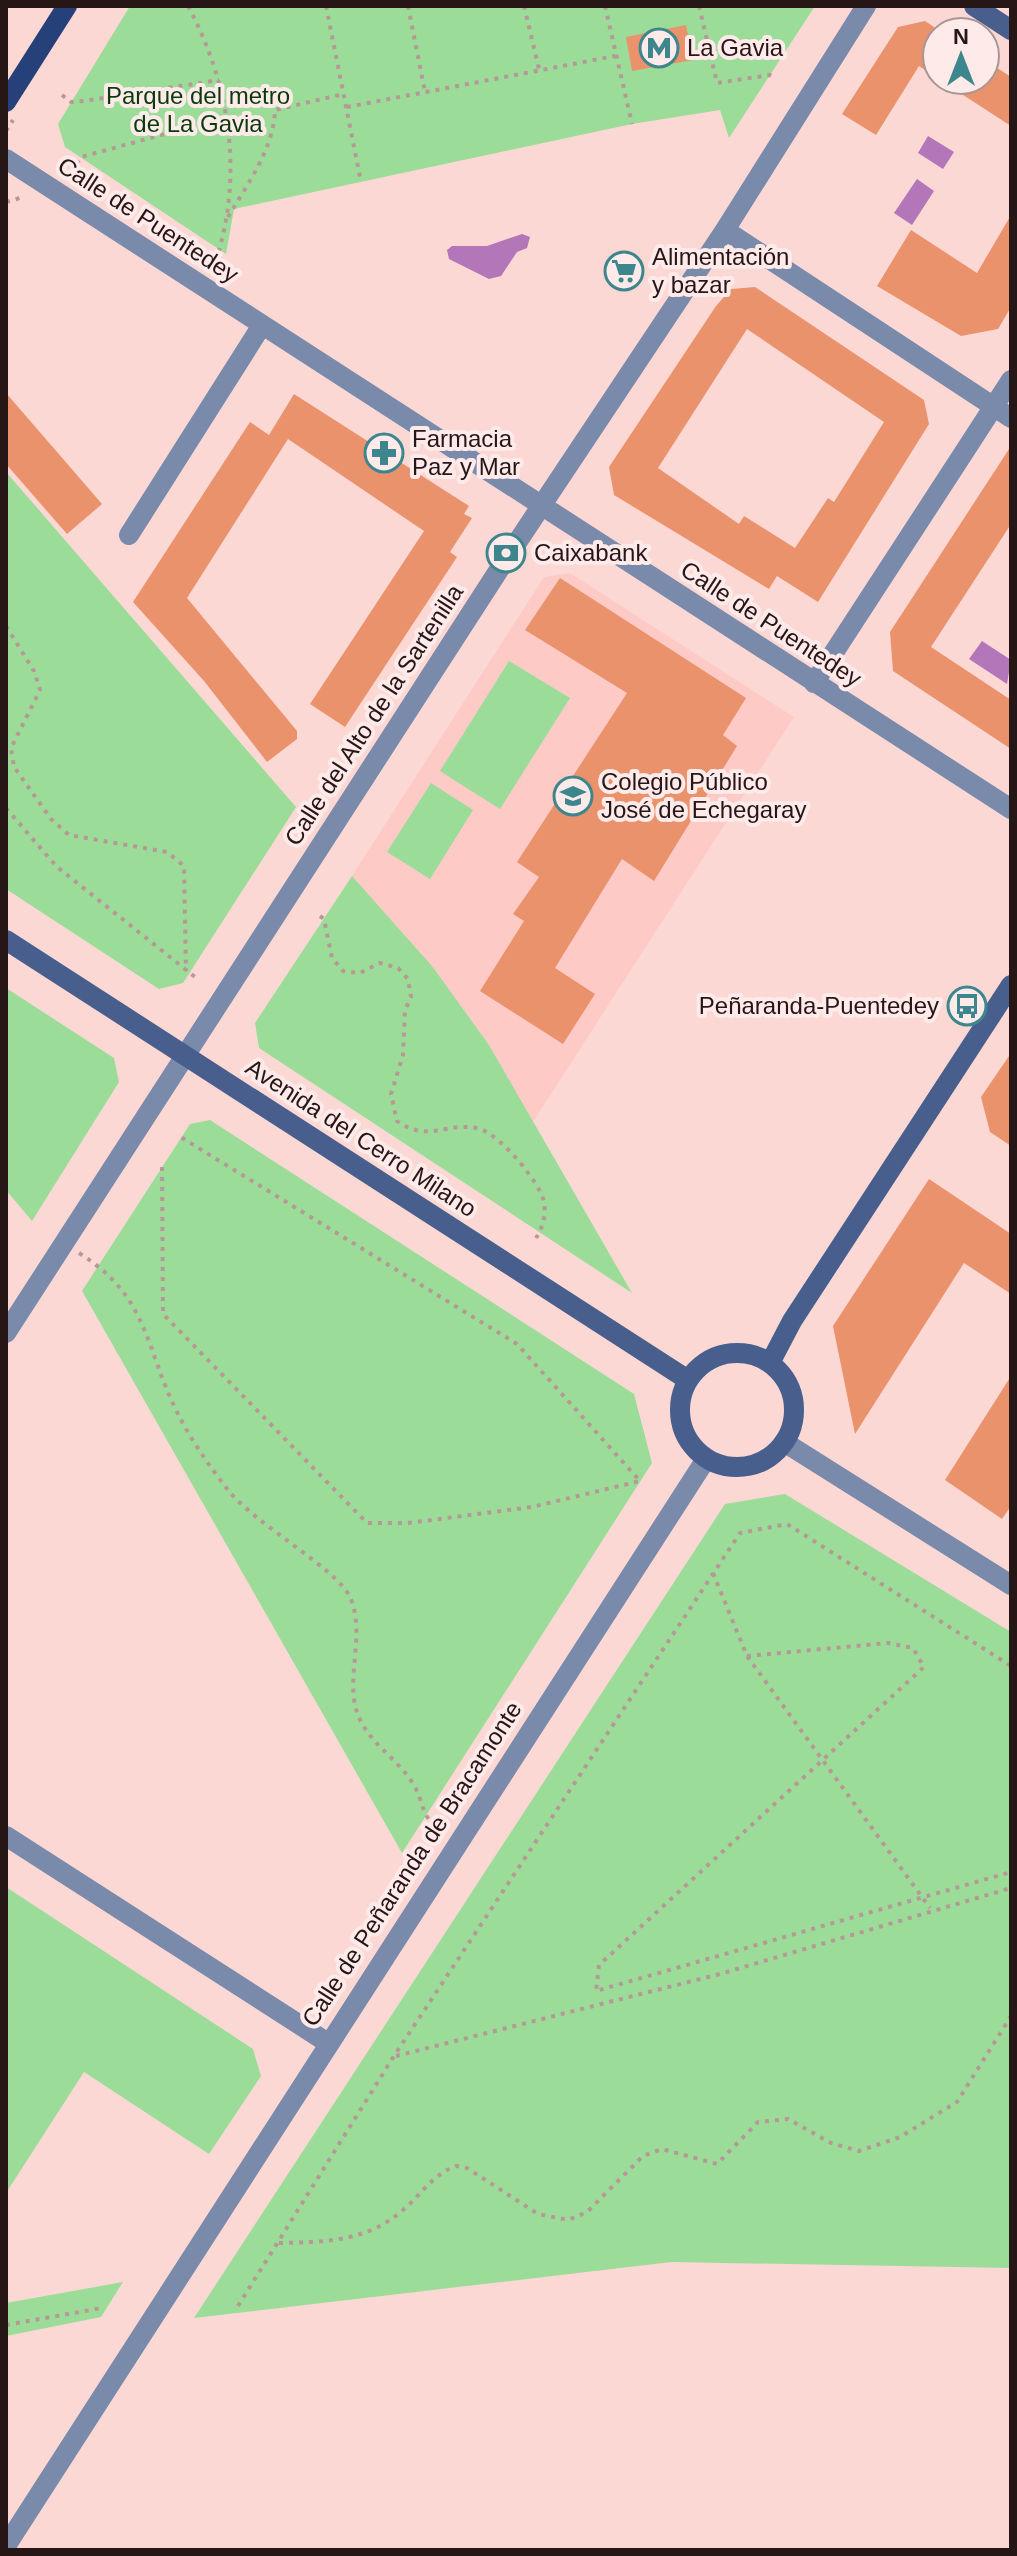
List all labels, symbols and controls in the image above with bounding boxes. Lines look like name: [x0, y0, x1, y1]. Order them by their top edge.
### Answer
north arrow: [921, 16, 1001, 96]
text: N: [953, 24, 969, 49]
metro station icon: La Gavia: [638, 27, 680, 69]
place label: La Gavia: [687, 34, 784, 61]
park label: Parque del metro de La Gavia: [106, 82, 290, 137]
street label: Calle de Puentedey: [53, 151, 243, 288]
place label: Alimentación y bazar: [652, 243, 789, 298]
supermarket icon: Alimentación y bazar: [603, 250, 645, 292]
place label: Farmacia Paz y Mar: [412, 425, 520, 480]
pharmacy icon: Farmacia Paz y Mar: [363, 432, 405, 474]
bank icon: Caixabank: [485, 532, 527, 574]
place label: Caixabank: [534, 539, 648, 566]
street label: Calle de Puentedey: [676, 555, 866, 692]
street label: Calle del Alto de la Sartenilla: [279, 579, 468, 850]
place label: Colegio Público José de Echegaray: [601, 768, 806, 823]
school or university icon: Colegio Público José de Echegaray: [552, 775, 594, 817]
bus stop icon: Peñaranda-Puentedey: [946, 985, 988, 1027]
place label: Peñaranda-Puentedey: [699, 992, 939, 1019]
street label: Avenida del Cerro Milano: [241, 1053, 481, 1222]
street label: Calle de Peñaranda de Bracamonte: [296, 1696, 527, 2031]

